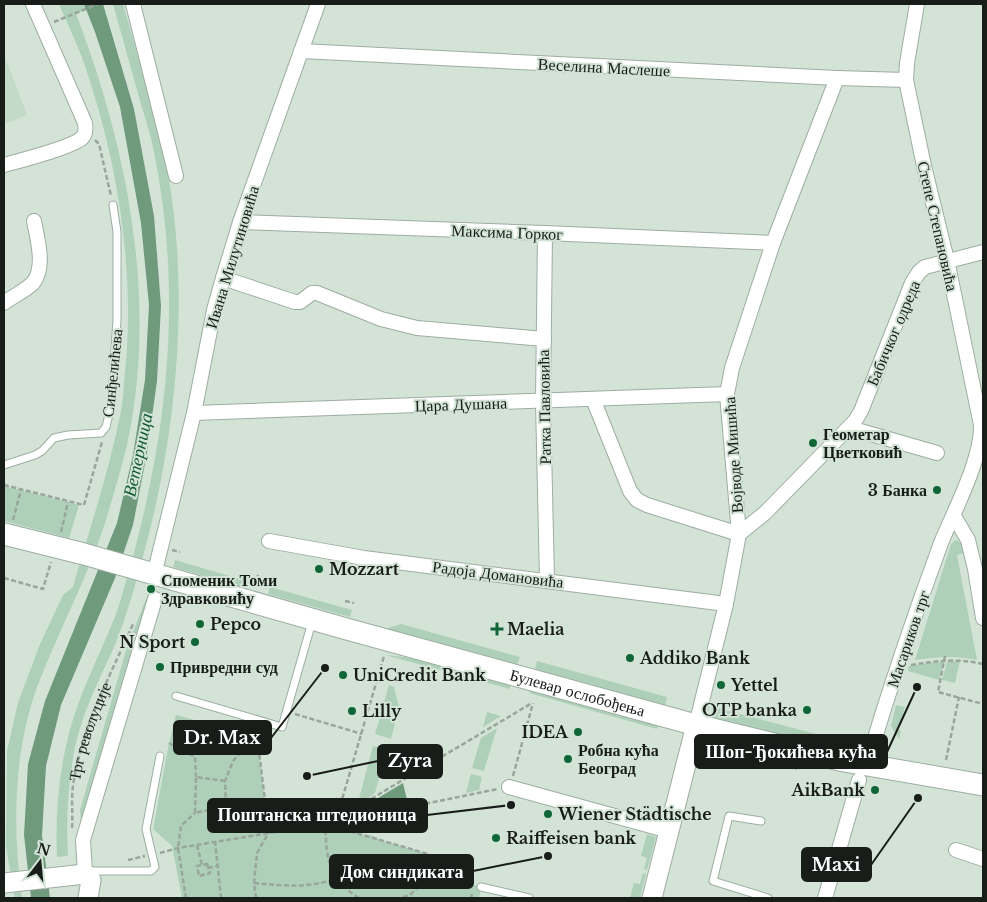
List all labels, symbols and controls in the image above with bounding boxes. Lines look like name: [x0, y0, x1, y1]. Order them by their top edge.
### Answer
street label: Веселина Маслеше: [537, 54, 671, 80]
street label: Степе Степановића: [913, 159, 963, 293]
street label: Ивана Милутиновића: [201, 183, 263, 331]
street label: Максима Горког: [451, 220, 563, 244]
street label: Бабичког одреда: [862, 277, 924, 389]
street label: Синђелићева: [97, 328, 127, 418]
street label: Ратка Павловића: [533, 349, 555, 465]
street label: Цара Душана: [414, 392, 508, 416]
street label: Војводе Мишића: [719, 396, 747, 514]
water label: Ветерница: [118, 411, 158, 499]
place label: Геометар Цветковић: [823, 424, 903, 462]
marker: Геометар Цветковић: [807, 437, 819, 449]
place label: 3 Банка: [868, 480, 927, 500]
marker: 3 Банка: [931, 484, 943, 496]
street label: Радоја Домановића: [431, 556, 565, 592]
place label: Mozzart: [329, 559, 400, 579]
marker: Mozzart: [313, 563, 325, 575]
place label: Споменик Томи Здравковићу: [161, 570, 277, 608]
marker: Споменик Томи Здравковићу: [145, 583, 157, 595]
street label: Масариков трг: [882, 588, 934, 690]
place label: Pepco: [210, 614, 261, 634]
marker: Pepco: [194, 618, 206, 630]
place label: Maelia: [507, 619, 565, 639]
marker: Maelia: [491, 623, 503, 635]
place label: N Sport: [119, 632, 186, 652]
marker: N Sport: [189, 636, 201, 648]
place label: Addiko Bank: [639, 648, 750, 668]
marker: Addiko Bank: [624, 652, 636, 664]
place label: Привредни суд: [170, 657, 278, 677]
marker: Привредни суд: [154, 661, 166, 673]
street label: Булевар ослобођења: [508, 664, 647, 721]
place label: UniCredit Bank: [353, 665, 486, 685]
marker: UniCredit Bank: [337, 669, 349, 681]
place label: Yettel: [730, 675, 779, 695]
street label: Трг револуције: [64, 679, 115, 783]
marker: Yettel: [715, 679, 727, 691]
place label: OTP banka: [702, 700, 797, 720]
place label: Lilly: [362, 701, 402, 721]
marker: OTP banka: [801, 704, 813, 716]
marker: Lilly: [346, 705, 358, 717]
callout: Dr. Max: [174, 721, 271, 754]
place label: IDEA: [521, 722, 569, 742]
marker: IDEA: [572, 726, 584, 738]
text: Dr. Max: [183, 727, 261, 749]
callout: Шоп-Ђокићева кућа: [695, 735, 887, 768]
place label: Робна кућа Београд: [578, 740, 659, 778]
text: Шоп-Ђокићева кућа: [705, 741, 877, 763]
callout: Zyra: [378, 745, 442, 778]
text: Zyra: [388, 750, 433, 772]
marker: Робна кућа Београд: [562, 753, 574, 765]
place label: AikBank: [790, 780, 865, 800]
marker: AikBank: [869, 784, 881, 796]
callout: Поштанска штедионица: [208, 799, 427, 832]
text: Поштанска штедионица: [218, 804, 416, 826]
place label: Wiener Städtische: [557, 804, 712, 824]
marker: Wiener Städtische: [542, 808, 554, 820]
place label: Raiffeisen bank: [506, 828, 637, 848]
marker: Raiffeisen bank: [490, 832, 502, 844]
north arrow: [15, 837, 65, 887]
text: N: [35, 839, 52, 860]
callout: Maxi: [802, 848, 871, 881]
text: Maxi: [811, 854, 861, 876]
callout: Дом синдиката: [330, 855, 473, 888]
text: Дом синдиката: [341, 861, 464, 883]

